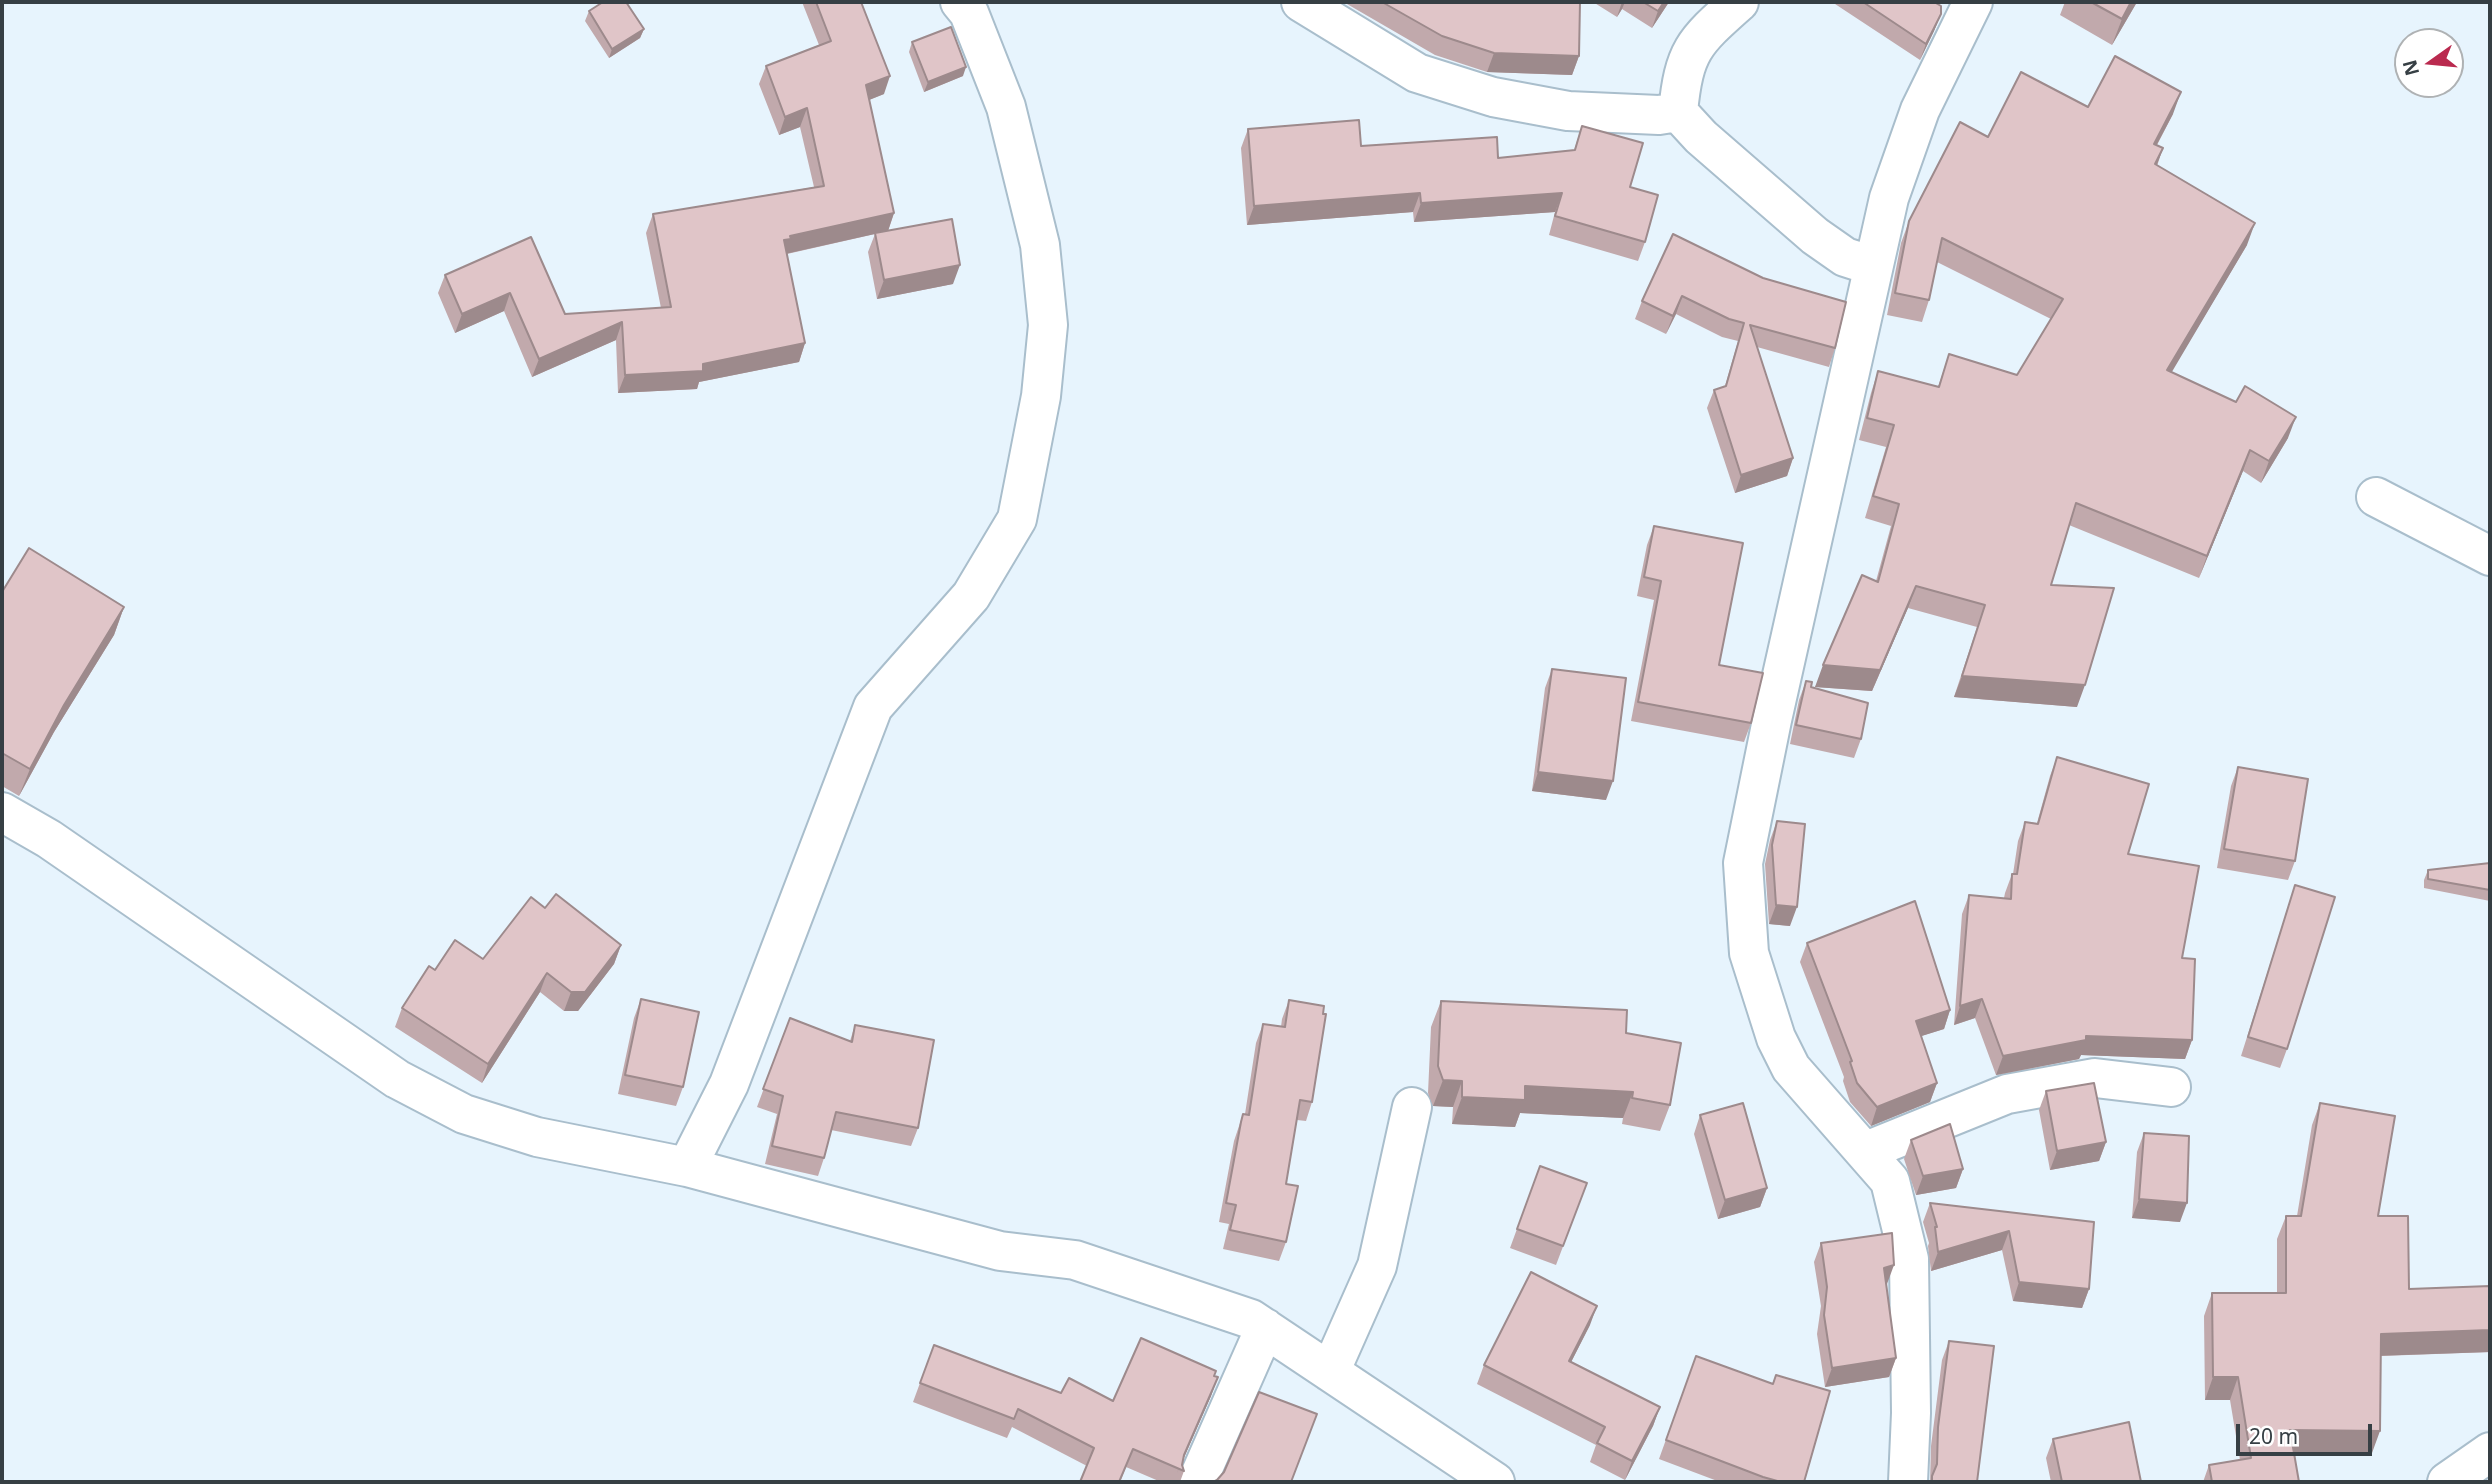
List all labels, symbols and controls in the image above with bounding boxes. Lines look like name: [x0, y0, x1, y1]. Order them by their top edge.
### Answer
north arrow: [2394, 28, 2464, 98]
text: N: [2396, 57, 2425, 79]
scale bar: [2240, 1410, 2376, 1454]
text: 20 m: [2249, 1422, 2298, 1450]

